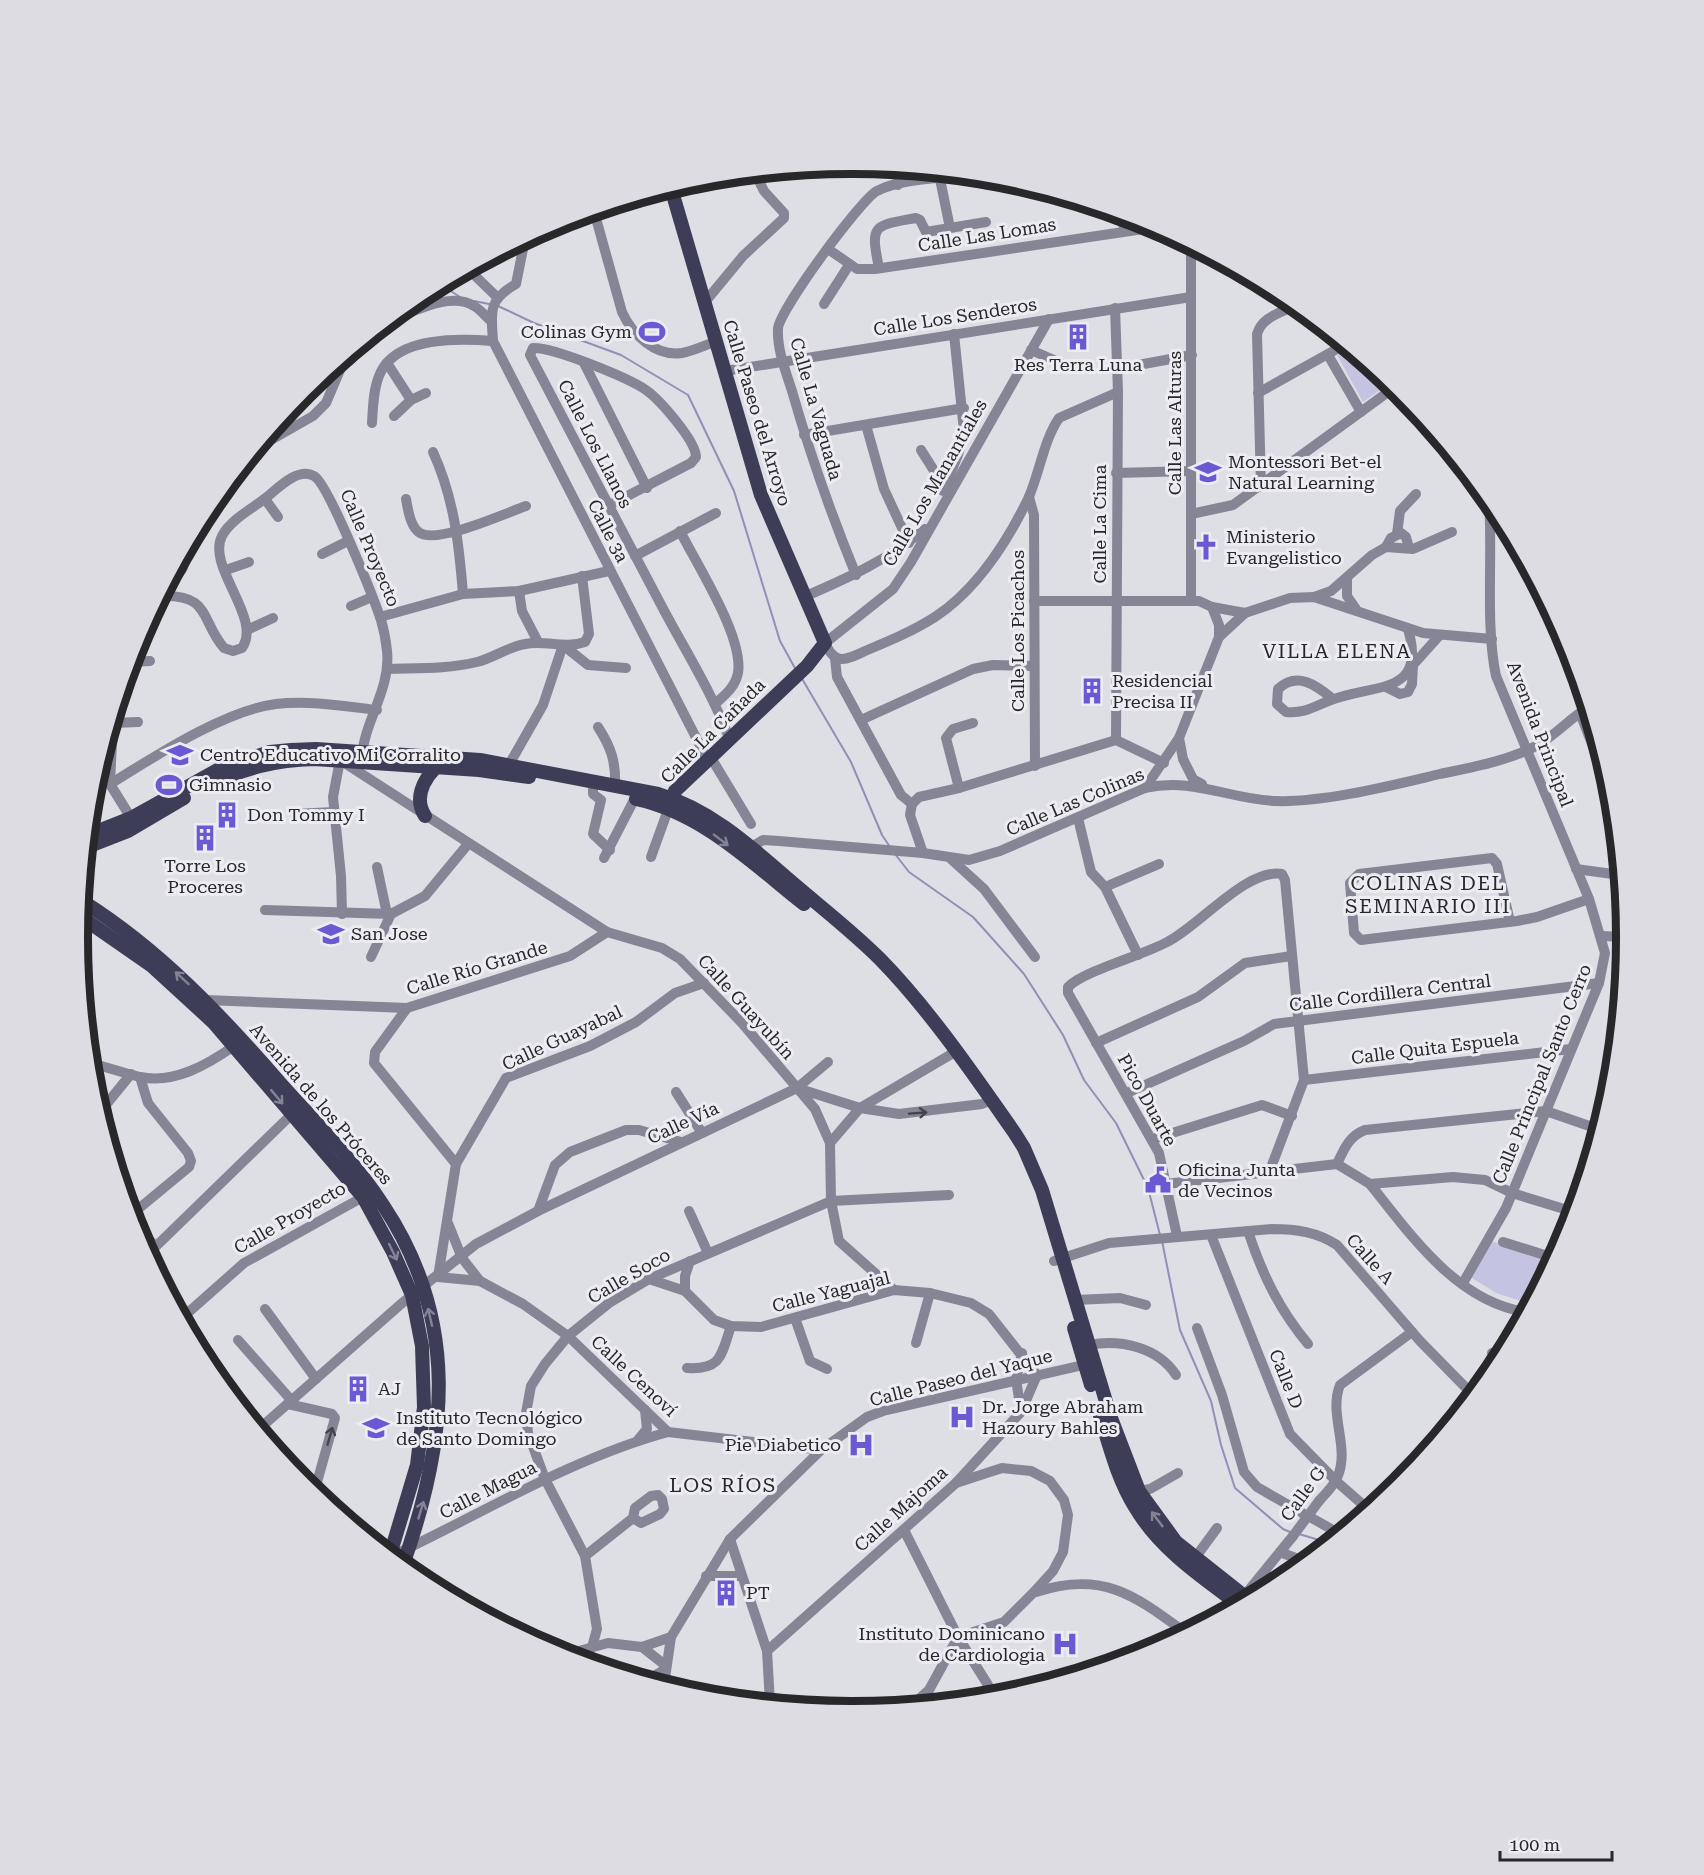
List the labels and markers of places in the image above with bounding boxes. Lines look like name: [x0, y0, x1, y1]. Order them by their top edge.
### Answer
sports icon: Colinas Gym: [637, 317, 667, 347]
place label: Colinas Gym: [521, 321, 632, 342]
building icon: Res Terra Luna: [1063, 322, 1093, 352]
place label: Res Terra Luna: [1014, 354, 1143, 375]
place label: Montessori Bet-el Natural Learning: [1228, 451, 1382, 493]
school or university icon: Montessori Bet-el Natural Learning: [1193, 457, 1223, 487]
place label: Ministerio Evangelistico: [1226, 526, 1342, 568]
church icon: Ministerio Evangelistico: [1191, 532, 1221, 562]
place label: Residencial Precisa II: [1112, 670, 1213, 712]
building icon: Residencial Precisa II: [1077, 676, 1107, 706]
school or university icon: Centro Educativo Mi Corralito: [165, 740, 195, 770]
place label: Centro Educativo Mi Corralito: [200, 744, 461, 765]
sports icon: Gimnasio: [154, 770, 184, 800]
place label: Gimnasio: [189, 774, 272, 795]
building icon: Don Tommy I: [212, 800, 242, 830]
place label: Don Tommy I: [247, 804, 365, 825]
building icon: Torre Los Proceres: [190, 823, 220, 853]
place label: Torre Los Proceres: [164, 855, 246, 897]
school or university icon: San Jose: [316, 919, 346, 949]
place label: San Jose: [351, 923, 428, 944]
place label: Oficina Junta de Vecinos: [1178, 1159, 1296, 1201]
public building icon: Oficina Junta de Vecinos: [1143, 1165, 1173, 1195]
building icon: AJ: [343, 1374, 373, 1404]
place label: AJ: [378, 1378, 401, 1399]
place label: Dr. Jorge Abraham Hazoury Bahles: [982, 1396, 1143, 1438]
hospital icon: Dr. Jorge Abraham Hazoury Bahles: [947, 1402, 977, 1432]
place label: Instituto Tecnológico de Santo Domingo: [396, 1407, 583, 1449]
school or university icon: Instituto Tecnológico de Santo Domingo: [361, 1413, 391, 1443]
hospital icon: Pie Diabetico: [846, 1430, 876, 1460]
place label: Pie Diabetico: [725, 1434, 841, 1455]
building icon: PT: [711, 1578, 741, 1608]
place label: PT: [746, 1582, 770, 1603]
place label: Instituto Dominicano de Cardiologia: [859, 1623, 1045, 1665]
hospital icon: Instituto Dominicano de Cardiologia: [1050, 1629, 1080, 1659]

